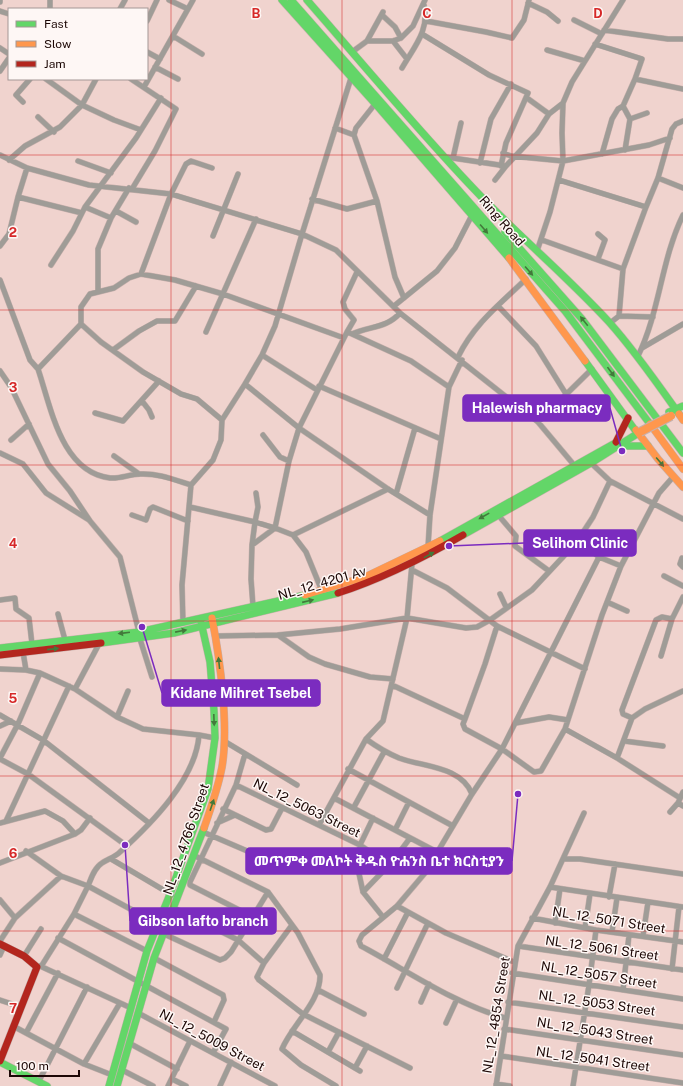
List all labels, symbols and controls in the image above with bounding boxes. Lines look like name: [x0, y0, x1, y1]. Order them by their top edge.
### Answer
text: B: [252, 6, 261, 21]
text: C: [422, 6, 432, 21]
text: D: [593, 6, 603, 21]
legend: [8, 8, 148, 80]
text: Fast: [44, 17, 69, 31]
text: Slow: [44, 37, 72, 51]
text: Jam: [44, 57, 66, 71]
street label: Ring Road: [476, 193, 528, 249]
one-way arrow: [479, 224, 488, 234]
text: 2: [9, 225, 17, 240]
one-way arrow: [525, 265, 534, 276]
one-way arrow: [579, 316, 588, 327]
one-way arrow: [607, 366, 615, 377]
text: 3: [9, 380, 18, 395]
callout: Halewish pharmacy: [463, 395, 610, 421]
text: Halewish pharmacy: [472, 400, 602, 416]
one-way arrow: [656, 456, 665, 467]
one-way arrow: [478, 512, 490, 519]
callout: Selihom Clinic: [524, 530, 636, 556]
text: Selihom Clinic: [532, 535, 628, 551]
text: 4: [9, 536, 18, 551]
one-way arrow: [423, 552, 435, 558]
street label: NL_12_4201 Av: [276, 563, 368, 603]
one-way arrow: [302, 598, 314, 604]
one-way arrow: [175, 628, 188, 634]
one-way arrow: [118, 630, 130, 636]
one-way arrow: [47, 646, 59, 652]
one-way arrow: [216, 657, 222, 669]
callout: Kidane Mihret Tsebel: [162, 680, 320, 706]
text: Kidane Mihret Tsebel: [170, 685, 312, 701]
text: 5: [9, 691, 18, 706]
one-way arrow: [211, 714, 217, 727]
street label: NL_12_5063 Street: [251, 776, 363, 840]
street label: NL_12_4766 Street: [160, 781, 212, 897]
one-way arrow: [209, 799, 215, 811]
text: 6: [9, 846, 18, 861]
callout: መጥምቀ መለኮት ቅዱስ ዮሐንስ ቤተ ክርስቲያን: [246, 848, 512, 874]
text: መጥምቀ መለኮት ቅዱስ ዮሐንስ ቤተ ክርስቲያን: [254, 853, 504, 869]
street label: NL_12_5071 Street: [551, 904, 667, 936]
callout: Gibson lafto branch: [130, 908, 276, 934]
text: Gibson lafto branch: [138, 913, 268, 929]
street label: NL_12_5061 Street: [544, 933, 660, 963]
street label: NL_12_4854 Street: [479, 956, 513, 1074]
street label: NL_12_5057 Street: [540, 958, 658, 992]
street label: NL_12_5053 Street: [538, 987, 656, 1019]
text: 7: [9, 1001, 17, 1016]
street label: NL_12_5009 Street: [157, 1006, 267, 1074]
street label: NL_12_5043 Street: [536, 1014, 654, 1048]
street label: NL_12_5041 Street: [535, 1044, 651, 1074]
scale bar: [10, 1052, 79, 1078]
text: 100 m: [16, 1059, 49, 1073]

